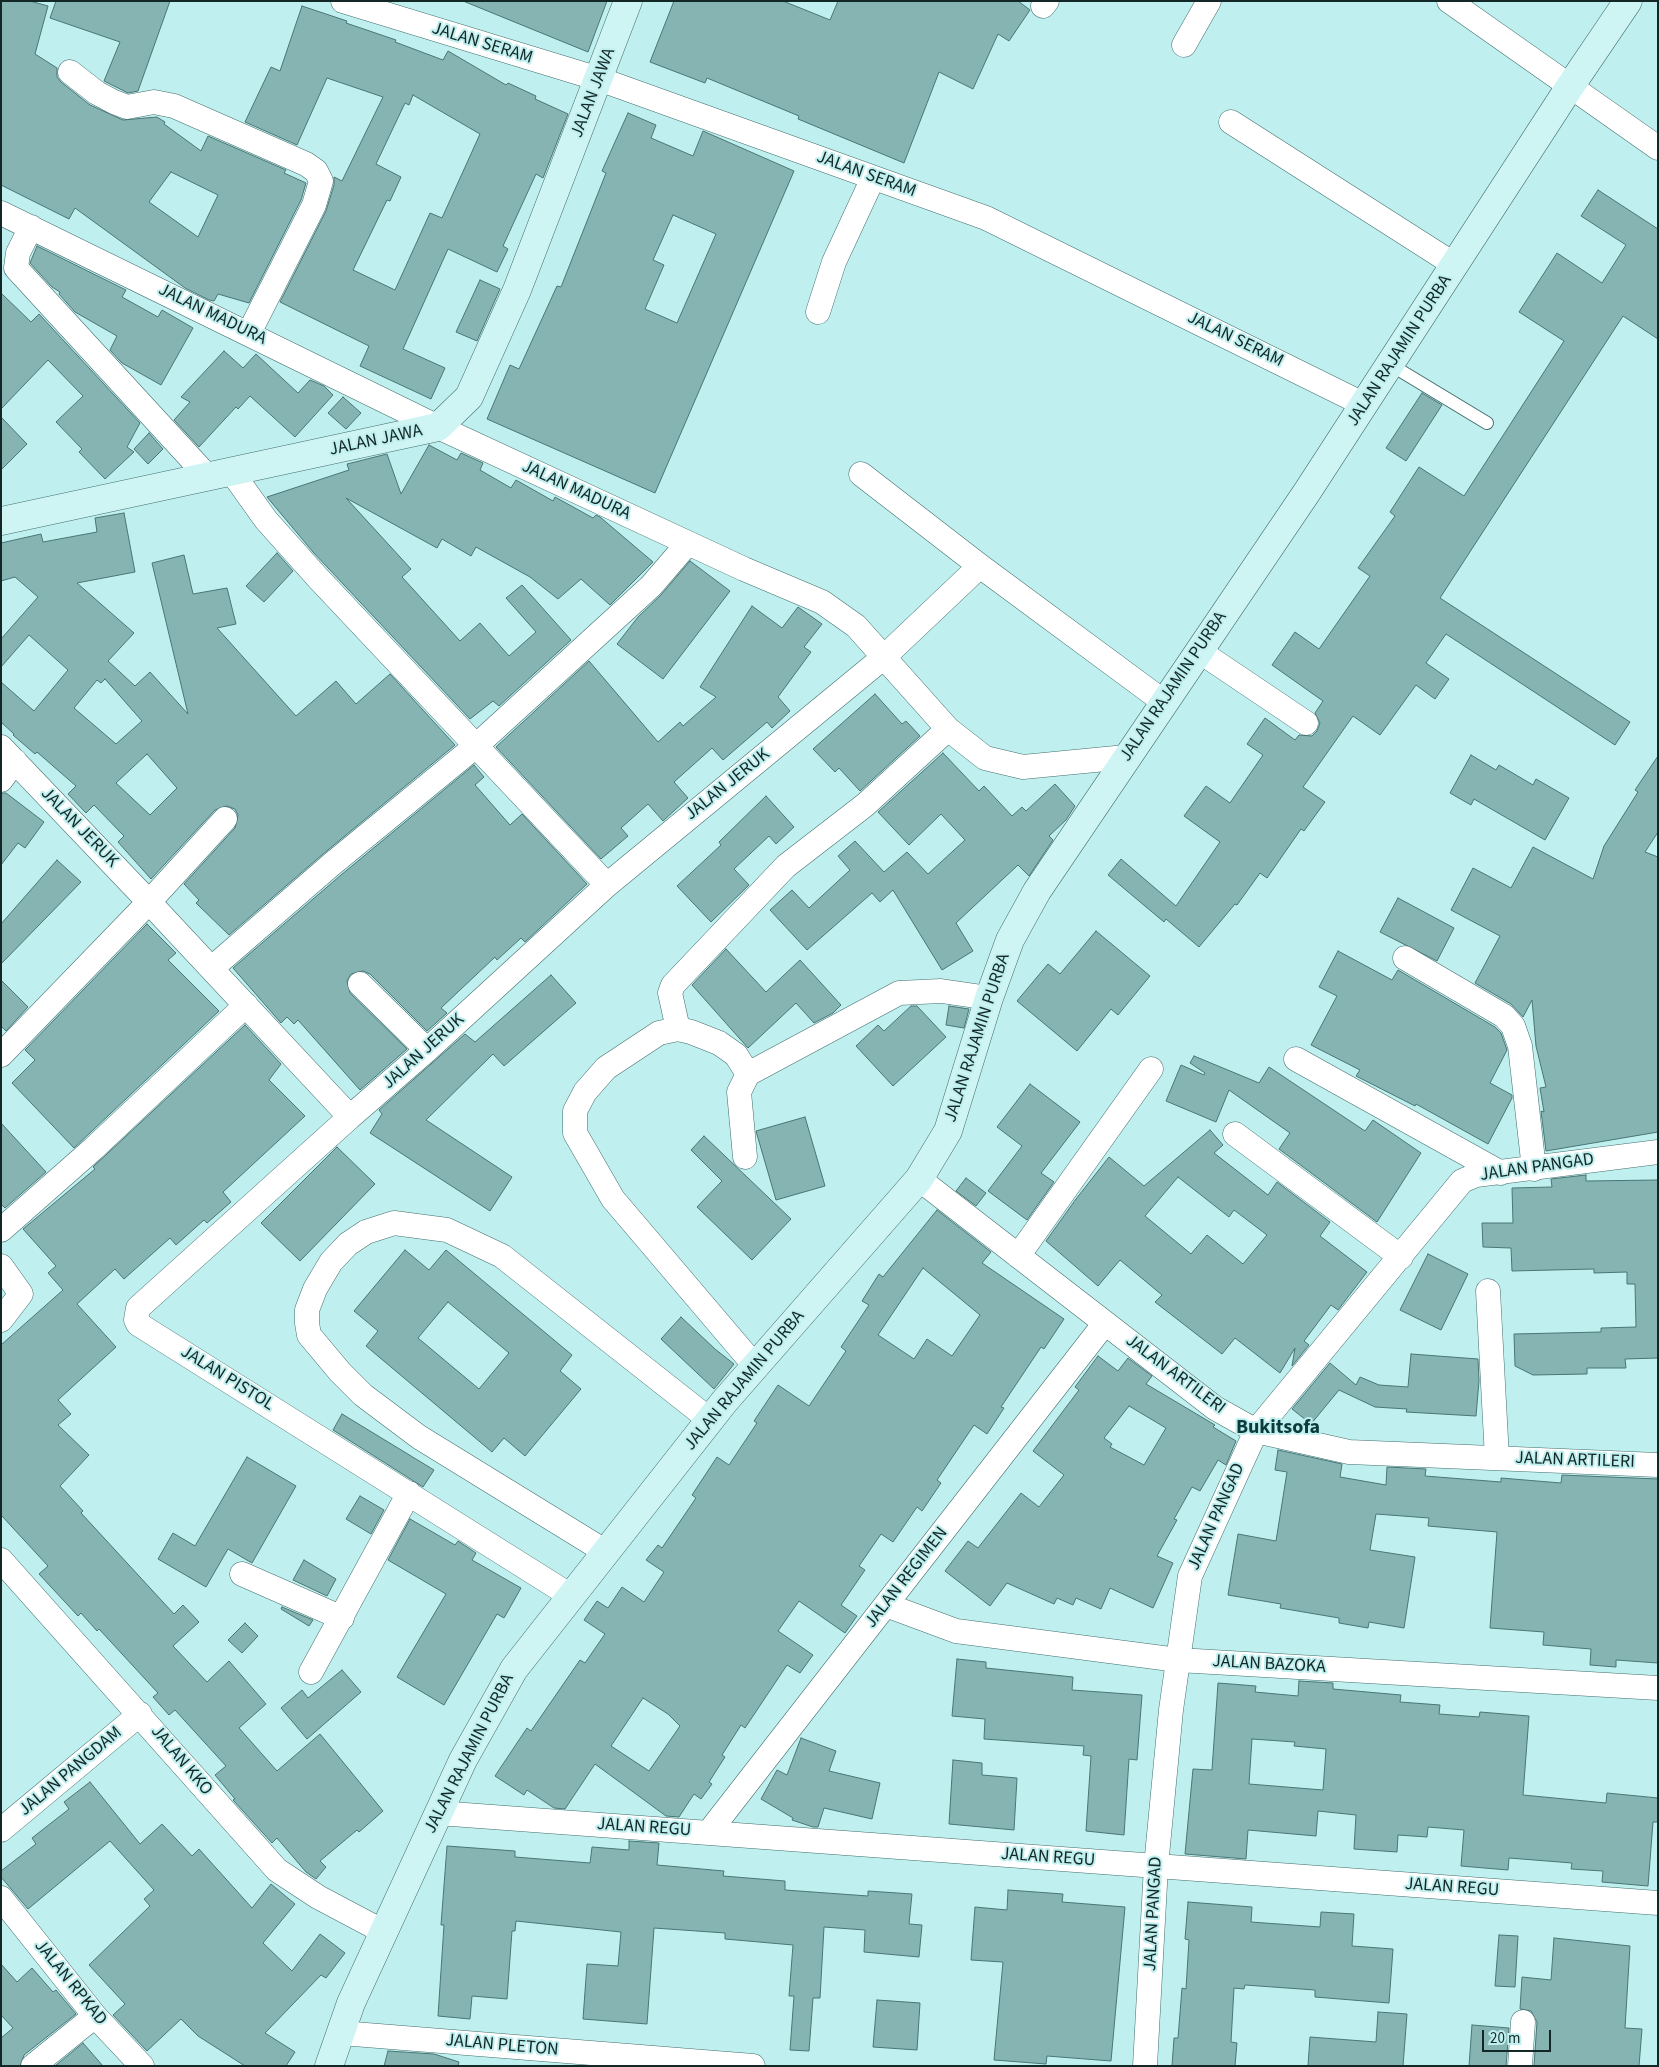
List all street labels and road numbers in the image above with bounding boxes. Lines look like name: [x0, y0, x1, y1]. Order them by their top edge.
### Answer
street label: JALAN SERAM: [429, 18, 535, 70]
street label: JALAN JAWA: [567, 45, 621, 141]
street label: JALAN SERAM: [813, 147, 919, 203]
street label: JALAN RAJAMIN PURBA: [1343, 271, 1457, 431]
street label: JALAN MADURA: [154, 279, 270, 351]
street label: JALAN SERAM: [1183, 307, 1287, 373]
street label: JALAN JAWA: [328, 421, 424, 461]
street label: JALAN MADURA: [518, 456, 634, 526]
street label: JALAN RAJAMIN PURBA: [1116, 608, 1232, 766]
street label: JALAN JERUK: [681, 744, 775, 826]
street label: JALAN JERUK: [36, 784, 122, 872]
street label: JALAN RAJAMIN PURBA: [941, 951, 1015, 1125]
street label: JALAN JERUK: [379, 1010, 469, 1094]
street label: JALAN PANGAD: [1479, 1149, 1595, 1187]
street label: JALAN RAJAMIN PURBA: [680, 1307, 810, 1455]
street label: JALAN ARTILERI: [1121, 1330, 1229, 1420]
street label: JALAN PISTOL: [176, 1342, 278, 1416]
street label: JALAN ARTILERI: [1515, 1448, 1635, 1474]
street label: JALAN PANGAD: [1184, 1460, 1250, 1574]
street label: JALAN REGIMEN: [861, 1523, 953, 1633]
street label: JALAN BAZOKA: [1212, 1651, 1326, 1679]
street label: JALAN RAJAMIN PURBA: [420, 1671, 520, 1837]
street label: JALAN KKO: [146, 1722, 216, 1800]
street label: JALAN PANGDAM: [15, 1723, 127, 1821]
street label: JALAN REGU: [596, 1814, 692, 1842]
street label: JALAN REGU: [1000, 1844, 1096, 1872]
street label: JALAN PANGAD: [1140, 1856, 1168, 1972]
street label: JALAN REGU: [1404, 1874, 1500, 1902]
street label: JALAN RPKAD: [29, 1936, 111, 2030]
street label: JALAN PLETON: [445, 2030, 559, 2062]

